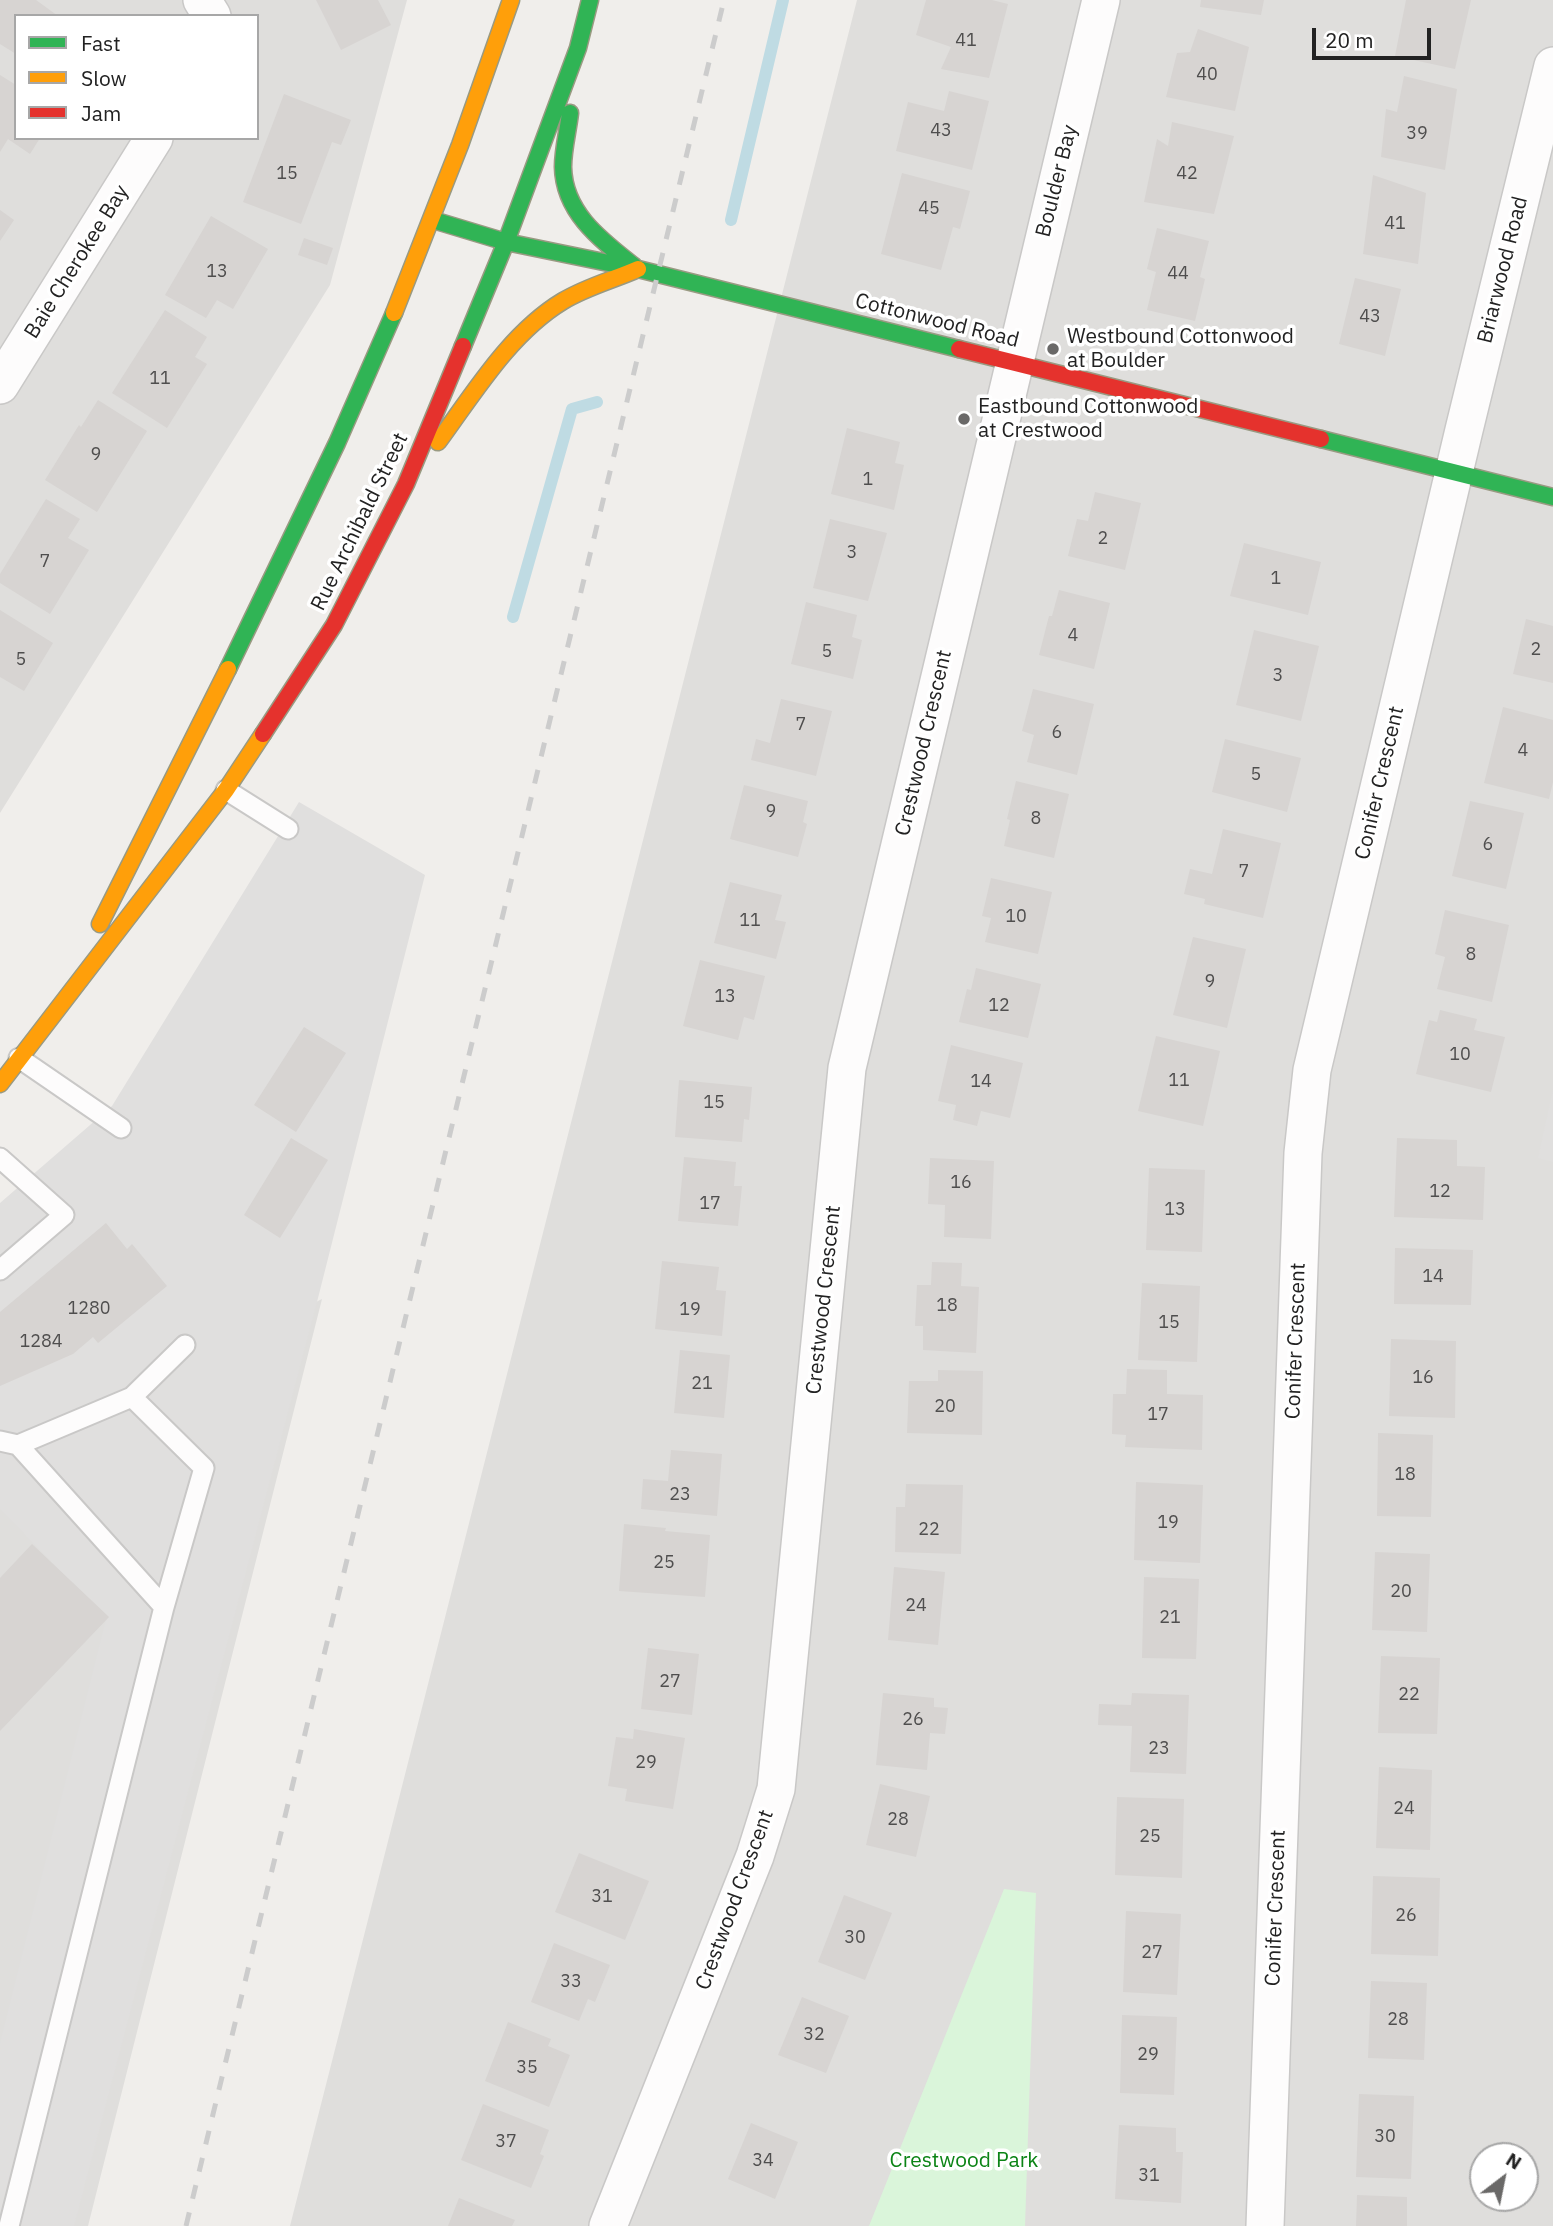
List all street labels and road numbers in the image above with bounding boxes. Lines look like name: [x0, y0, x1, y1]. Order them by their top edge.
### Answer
street label: Boulder Bay: [1031, 122, 1083, 240]
street label: Baie Cherokee Bay: [20, 180, 134, 344]
street label: Briarwood Road: [1473, 194, 1533, 346]
street label: Cottonwood Road: [853, 288, 1021, 354]
street label: Rue Archibald Street: [306, 429, 414, 615]
street label: Crestwood Crescent: [890, 648, 958, 838]
street label: Conifer Crescent: [1350, 704, 1410, 862]
street label: Crestwood Crescent: [802, 1204, 846, 1396]
street label: Conifer Crescent: [1281, 1262, 1311, 1420]
street label: Crestwood Crescent: [691, 1806, 779, 1994]
street label: Conifer Crescent: [1261, 1829, 1291, 1987]

